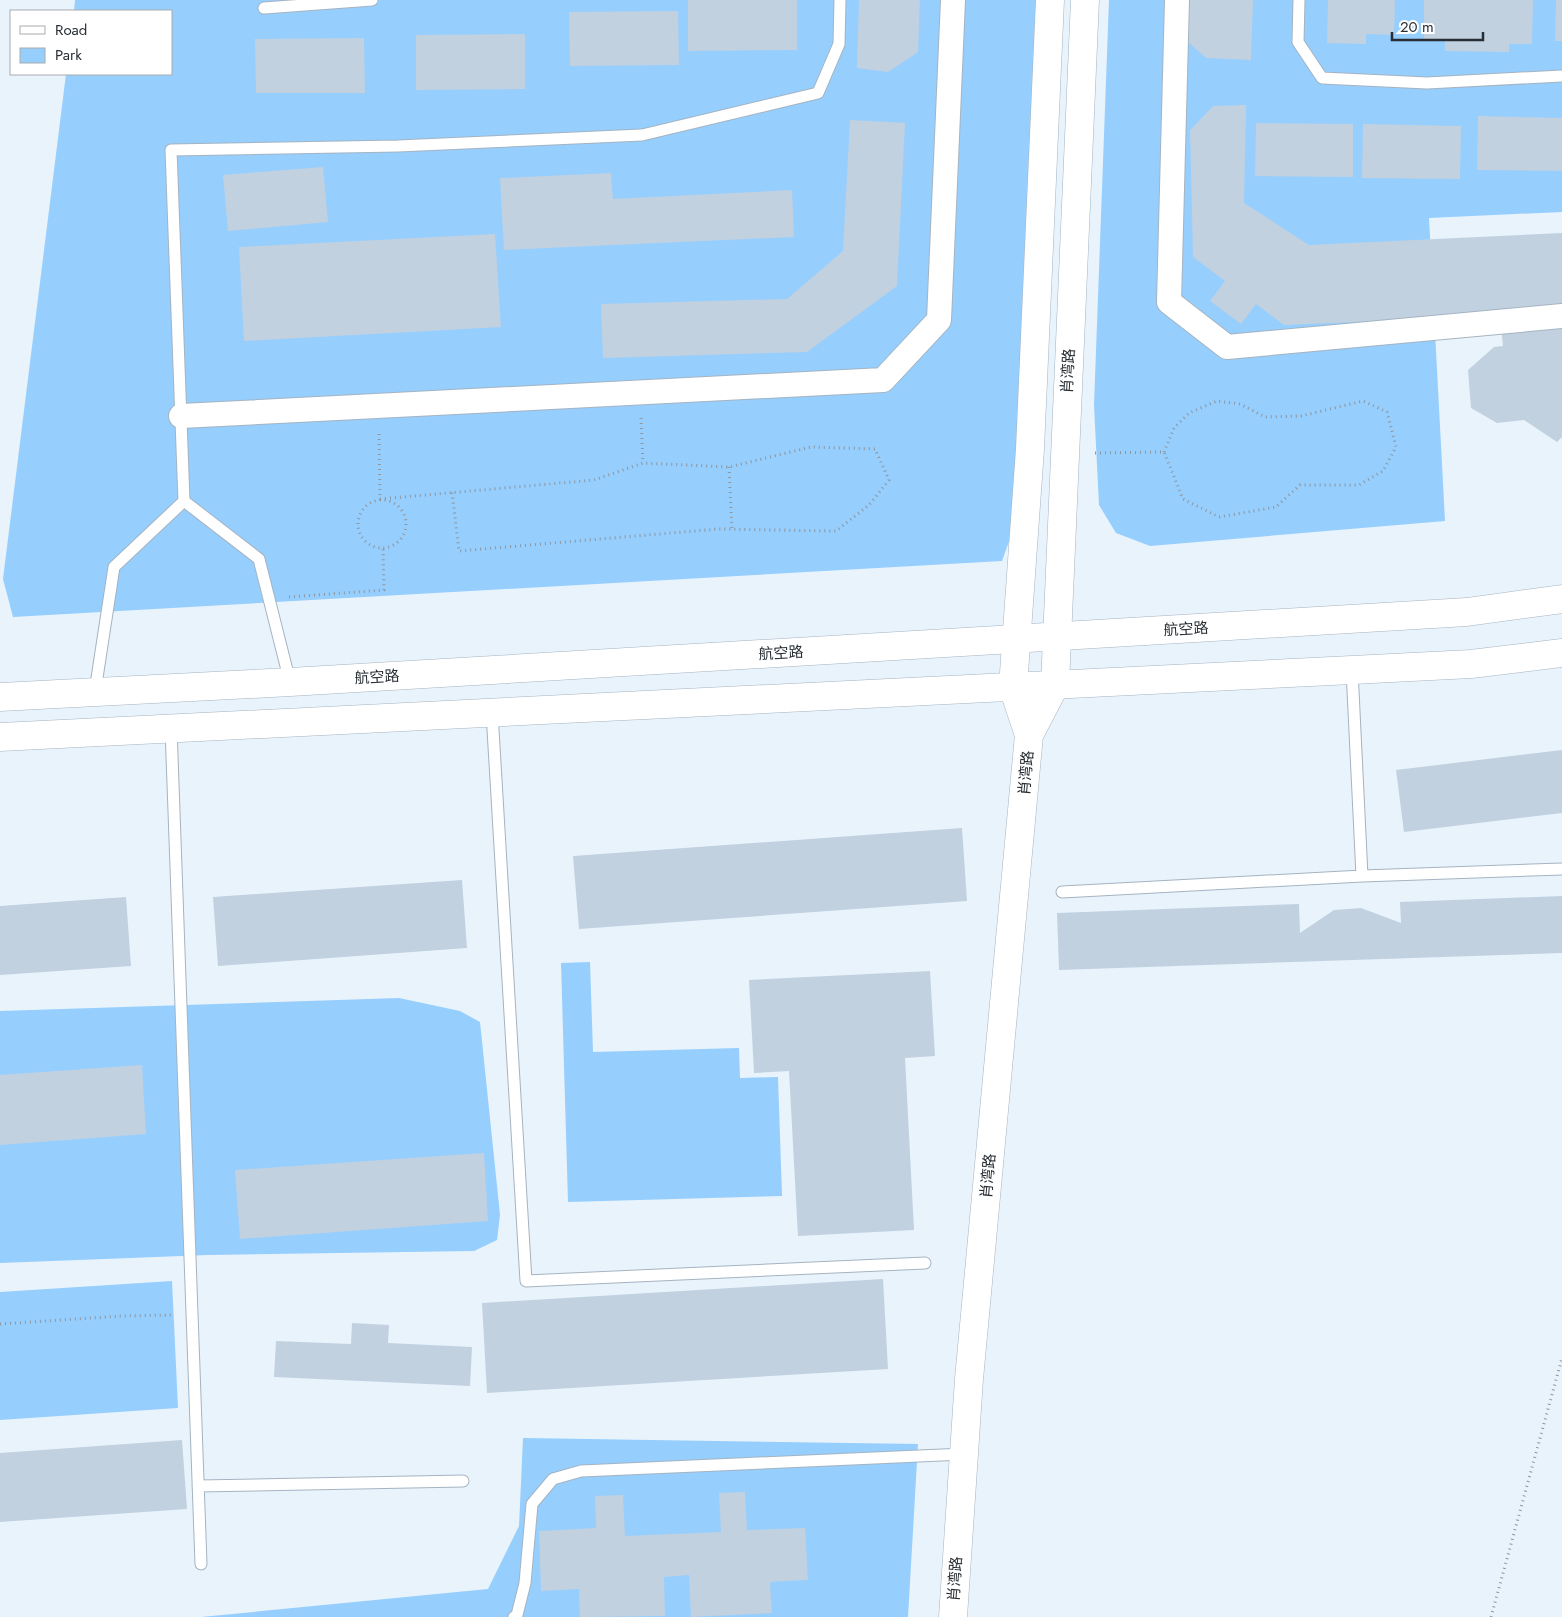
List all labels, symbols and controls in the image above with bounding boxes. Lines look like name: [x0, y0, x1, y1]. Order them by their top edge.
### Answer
legend: [10, 10, 172, 75]
scale bar: [1392, 10, 1483, 42]
text: 20 m: [1400, 16, 1434, 38]
text: Road: [55, 19, 87, 41]
text: Park: [55, 44, 82, 66]
street label: 肖湾路: [1056, 348, 1080, 394]
street label: 航空路: [1163, 617, 1209, 641]
street label: 航空路: [758, 641, 804, 665]
street label: 航空路: [354, 665, 400, 689]
street label: 肖湾路: [1013, 750, 1039, 796]
street label: 肖湾路: [975, 1153, 1001, 1199]
street label: 肖湾路: [942, 1556, 968, 1602]

